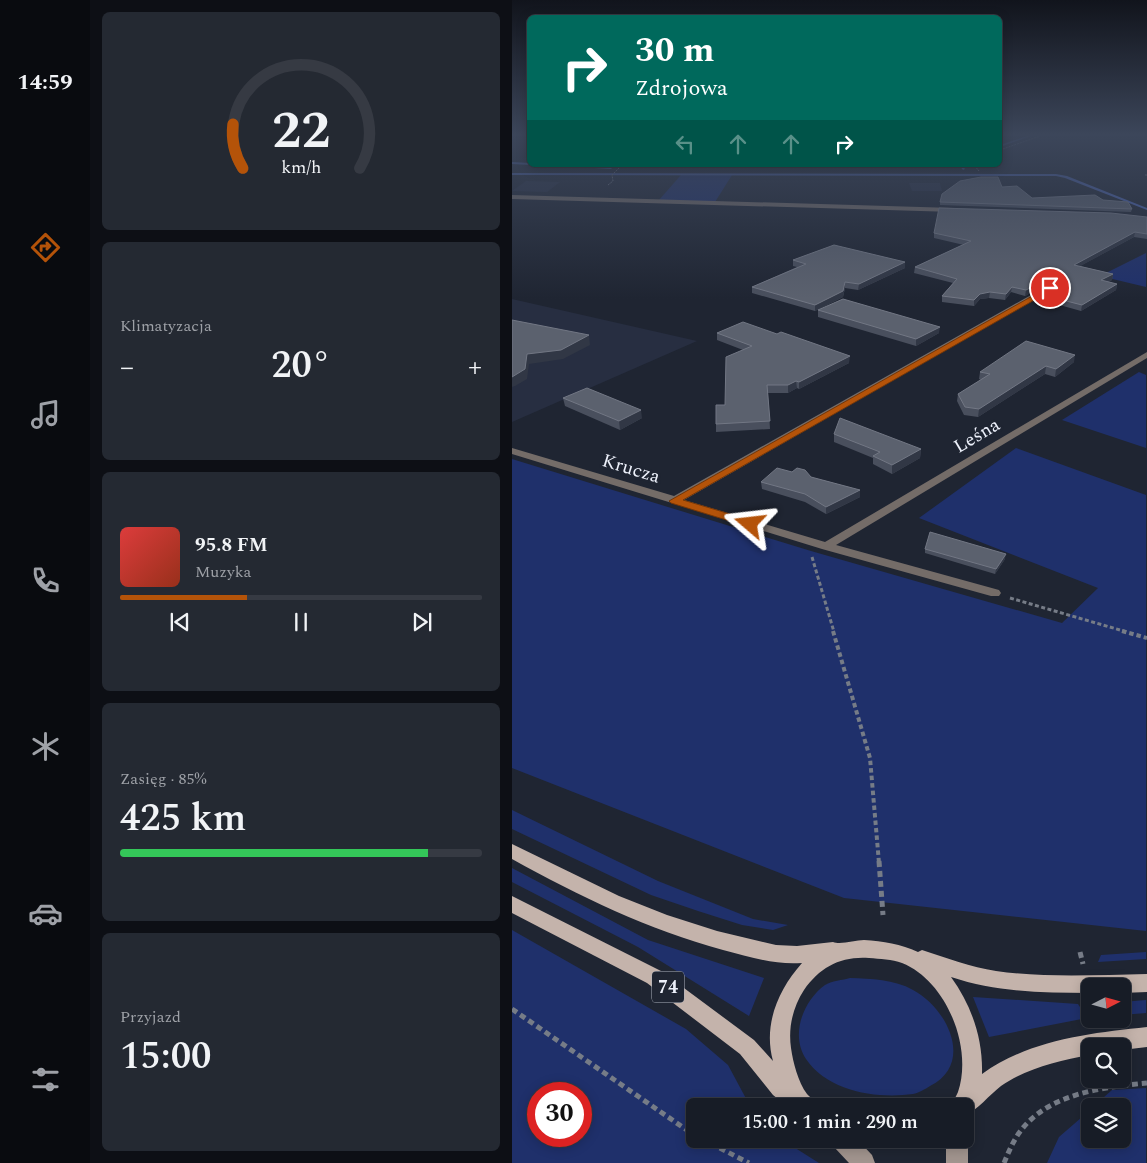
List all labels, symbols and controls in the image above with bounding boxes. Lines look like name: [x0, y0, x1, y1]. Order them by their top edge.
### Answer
text: 30 m: [635, 24, 715, 77]
icon: right: [552, 35, 617, 100]
text: 14:59: [17, 66, 73, 99]
text: Zdrojowa: [635, 72, 728, 105]
text: 22: [272, 92, 330, 171]
icon: left: [671, 130, 699, 158]
icon: ahead: [724, 130, 752, 158]
icon: ahead: [777, 130, 805, 158]
icon: right: [830, 130, 858, 158]
text: km/h: [281, 154, 321, 181]
icon: directions: [28, 230, 63, 265]
pin: [1029, 267, 1071, 309]
icon: arrive: [1036, 274, 1064, 302]
text: Klimatyzacja: [120, 314, 212, 338]
text: 20°: [271, 337, 331, 395]
text: −: [120, 346, 134, 389]
text: +: [468, 346, 482, 389]
icon: music: [28, 397, 63, 432]
street label: Leśna: [948, 410, 1006, 461]
street label: Krucza: [598, 446, 664, 492]
position arrow: [723, 497, 775, 549]
text: 95.8 FM: [195, 531, 268, 560]
text: Muzyka: [195, 560, 251, 584]
icon: phone: [28, 563, 63, 598]
icon: previous: [166, 608, 194, 636]
icon: pause: [287, 608, 315, 636]
icon: next: [408, 608, 436, 636]
icon: climate: [28, 729, 63, 764]
text: Zasięg · 85%: [120, 767, 207, 791]
text: 425 km: [120, 790, 246, 848]
icon: car: [28, 896, 63, 931]
road number: 74: [652, 972, 684, 1002]
north arrow: [1081, 978, 1131, 1028]
map controls: [1081, 978, 1131, 1148]
text: Przyjazd: [120, 1005, 181, 1029]
text: 15:00: [120, 1028, 211, 1086]
button: search: [1081, 1038, 1131, 1088]
icon: filters: [28, 1062, 63, 1097]
speed limit sign: 30: [527, 1082, 592, 1147]
button: layers: [1081, 1098, 1131, 1148]
text: 15:00 · 1 min · 290 m: [742, 1108, 918, 1137]

